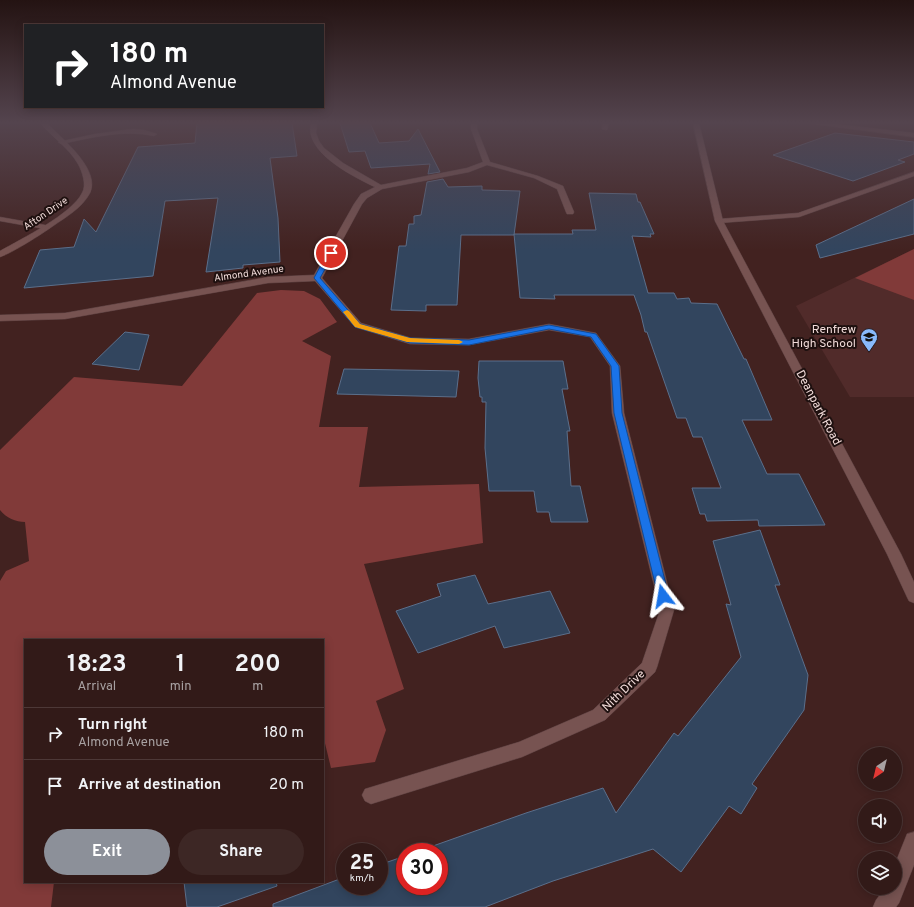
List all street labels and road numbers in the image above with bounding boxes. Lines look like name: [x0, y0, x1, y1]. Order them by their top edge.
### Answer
street label: Afton Drive: [21, 194, 71, 234]
street label: Almond Avenue: [213, 263, 285, 285]
street label: Deanpark Road: [791, 368, 845, 448]
street label: Nith Drive: [599, 667, 649, 715]

